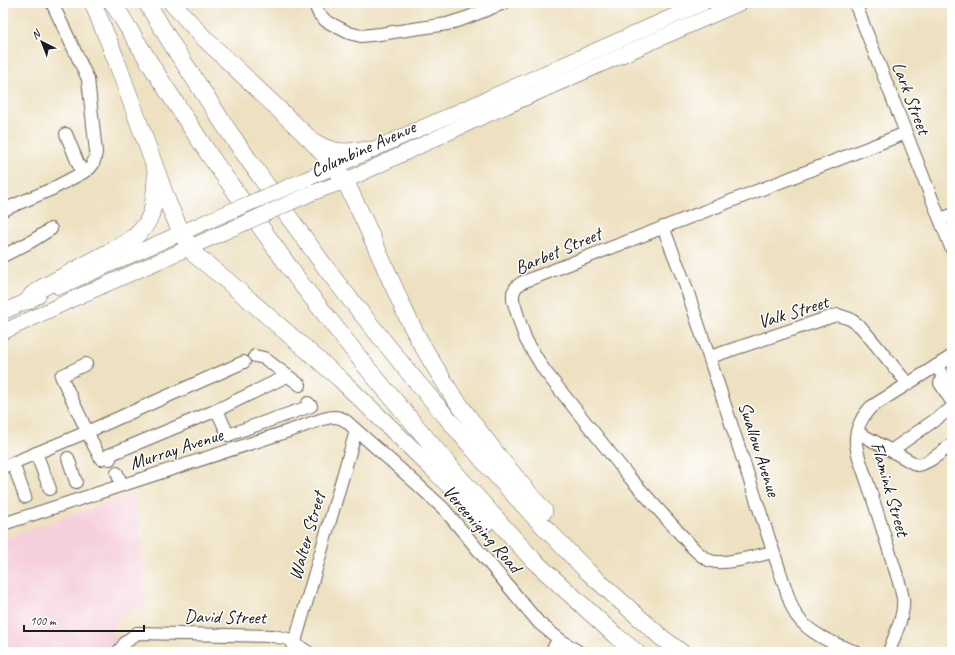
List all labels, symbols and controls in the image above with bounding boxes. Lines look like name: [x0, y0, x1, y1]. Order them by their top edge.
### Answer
north arrow: [22, 22, 62, 62]
text: N: [28, 26, 44, 42]
street label: Lark Street: [886, 58, 936, 139]
street label: Columbine Avenue: [307, 114, 421, 183]
street label: Barbet Street: [511, 221, 607, 280]
street label: Valk Street: [755, 289, 833, 334]
street label: Swallow Avenue: [732, 399, 786, 501]
street label: Murray Avenue: [126, 422, 227, 475]
street label: Flamink Street: [865, 439, 915, 540]
street label: Vereeniging Road: [437, 480, 528, 580]
street label: Walter Street: [283, 487, 332, 583]
street label: David Street: [184, 604, 268, 630]
scale bar: [24, 607, 144, 633]
text: 100 m: [30, 613, 57, 629]

